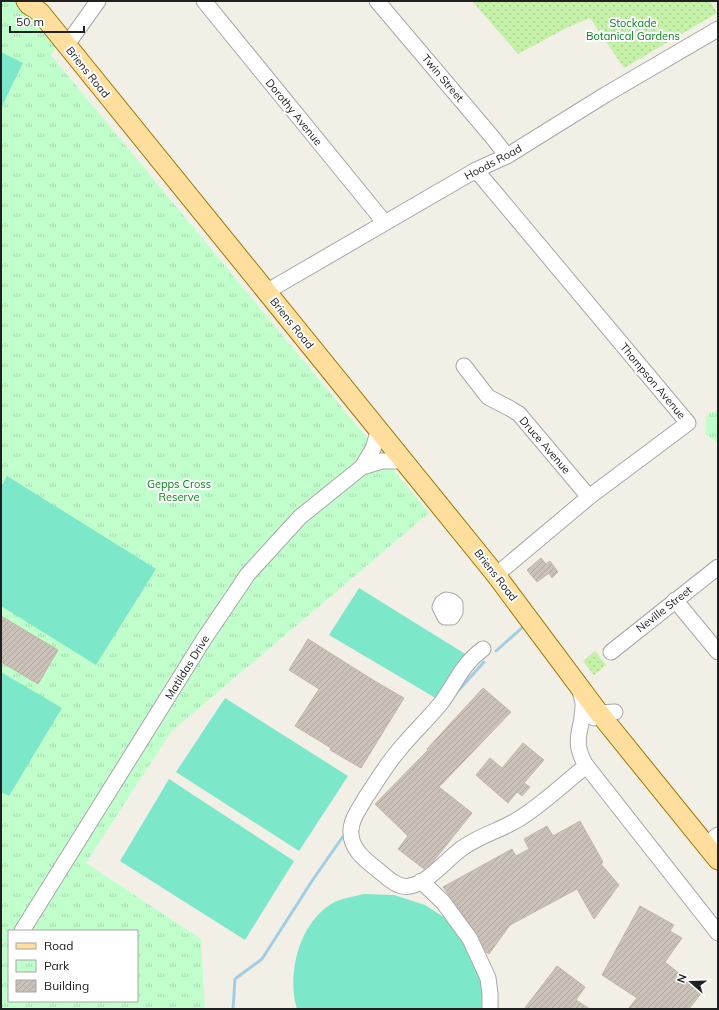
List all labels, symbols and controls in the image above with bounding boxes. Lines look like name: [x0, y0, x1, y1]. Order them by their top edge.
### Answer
scale bar: [10, 8, 84, 34]
text: 50 m: [16, 14, 44, 29]
park label: Stockade Botanical Gardens: [586, 16, 680, 43]
street label: Briens Road: [63, 44, 113, 100]
street label: Twin Street: [419, 51, 467, 105]
street label: Dorothy Avenue: [263, 76, 325, 148]
street label: Hoods Road: [462, 141, 524, 183]
street label: Briens Road: [267, 295, 317, 351]
street label: Thompson Avenue: [617, 340, 689, 422]
street label: Druce Avenue: [516, 414, 574, 476]
park label: Gepps Cross Reserve: [147, 477, 211, 504]
street label: Briens Road: [471, 546, 521, 604]
street label: Neville Street: [633, 583, 695, 635]
street label: Matildas Drive: [162, 632, 212, 702]
legend: [8, 930, 138, 1002]
text: Road: [44, 938, 73, 953]
text: Park: [44, 958, 70, 973]
north arrow: [671, 962, 711, 1002]
text: N: [674, 972, 690, 985]
text: Building: [44, 978, 89, 993]

